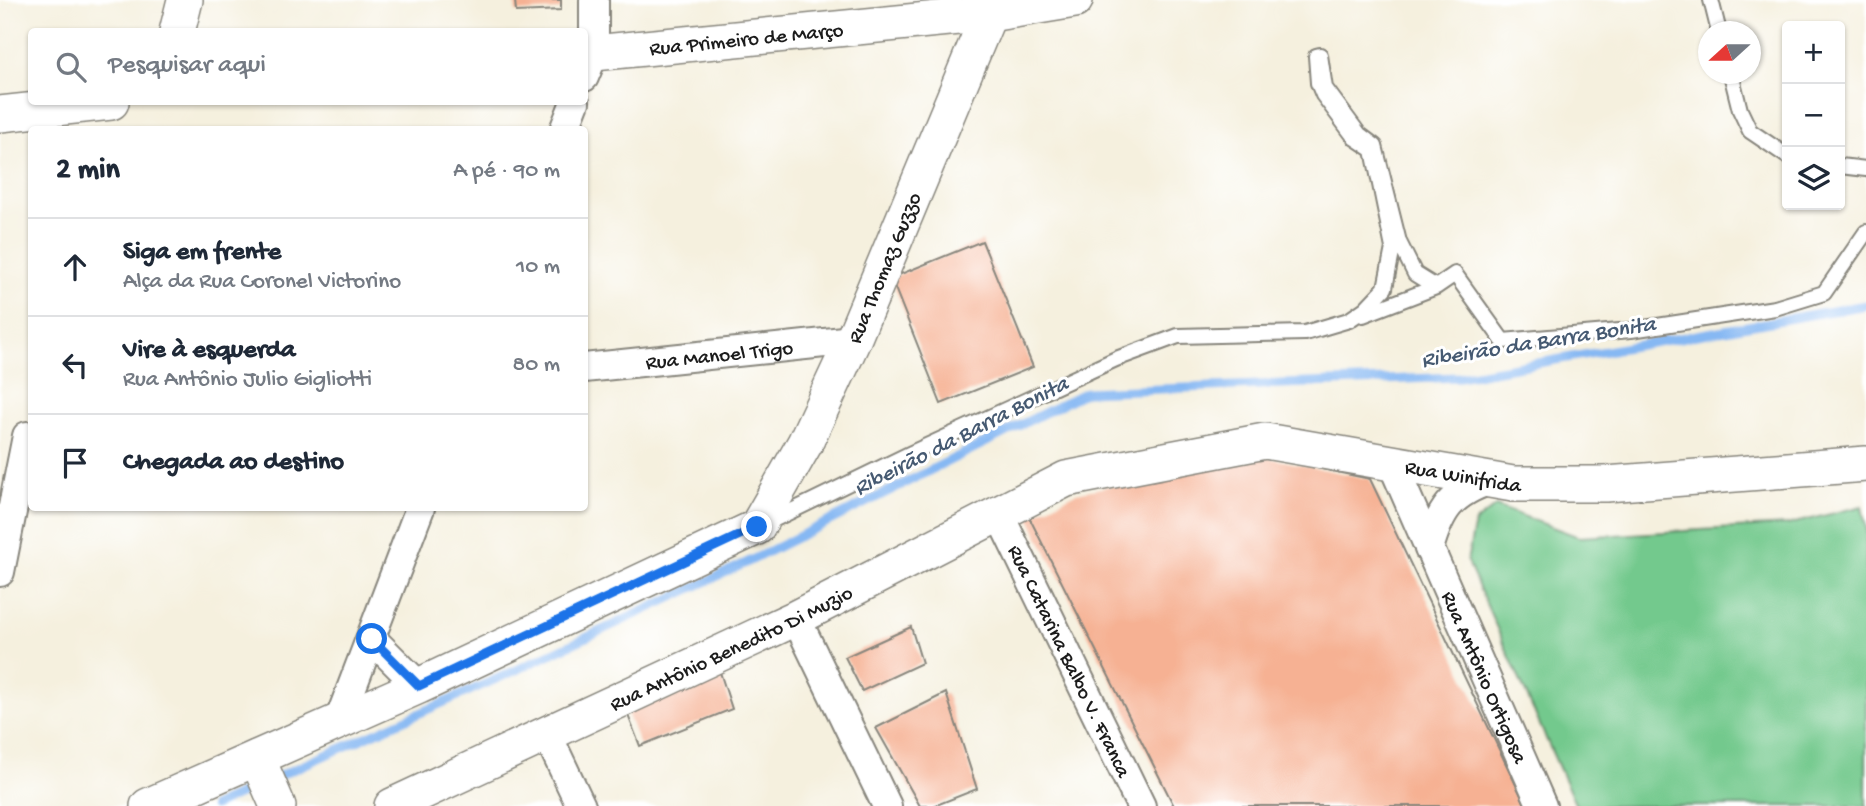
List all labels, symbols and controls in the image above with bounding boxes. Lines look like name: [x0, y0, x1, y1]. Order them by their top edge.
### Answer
street label: Rua Primeiro de Março: [648, 19, 845, 63]
north arrow: [1698, 21, 1761, 84]
map controls: [1782, 21, 1845, 210]
button: +: [1782, 21, 1845, 84]
search box: [28, 28, 588, 105]
icon: search: [52, 48, 90, 86]
text: Pesquisar aqui: [108, 51, 266, 82]
button: −: [1782, 84, 1845, 147]
button: layers: [1782, 147, 1845, 210]
text: 2 min: [56, 154, 120, 189]
text: A pé · 90 m: [453, 158, 560, 185]
street label: Rua Thomaz Guzzo: [844, 189, 929, 348]
text: Siga em frente: [123, 238, 281, 269]
icon: ahead: [56, 248, 94, 286]
text: 10 m: [516, 254, 560, 281]
text: Alça da Rua Coronel Victorino: [123, 269, 401, 296]
water label: Ribeirão da Barra Bonita: [1419, 311, 1659, 375]
text: Vire à esquerda: [123, 336, 296, 367]
street label: Rua Manoel Trigo: [645, 337, 795, 377]
icon: left: [56, 346, 94, 384]
text: 80 m: [513, 352, 560, 379]
text: Rua Antônio Julio Gigliotti: [123, 367, 372, 394]
water label: Ribeirão da Barra Bonita: [850, 371, 1074, 503]
icon: arrive: [56, 444, 94, 482]
text: Chegada ao destino: [123, 448, 344, 479]
street label: Rua Winifrida: [1403, 457, 1522, 500]
route end: [741, 511, 772, 542]
street label: Rua Catarina Balbo V. Franca: [1000, 542, 1135, 784]
street label: Rua Antônio Benedito Di Muzio: [607, 582, 858, 719]
street label: Rua Antônio Ortigosa: [1434, 588, 1531, 769]
route start: [356, 623, 387, 654]

